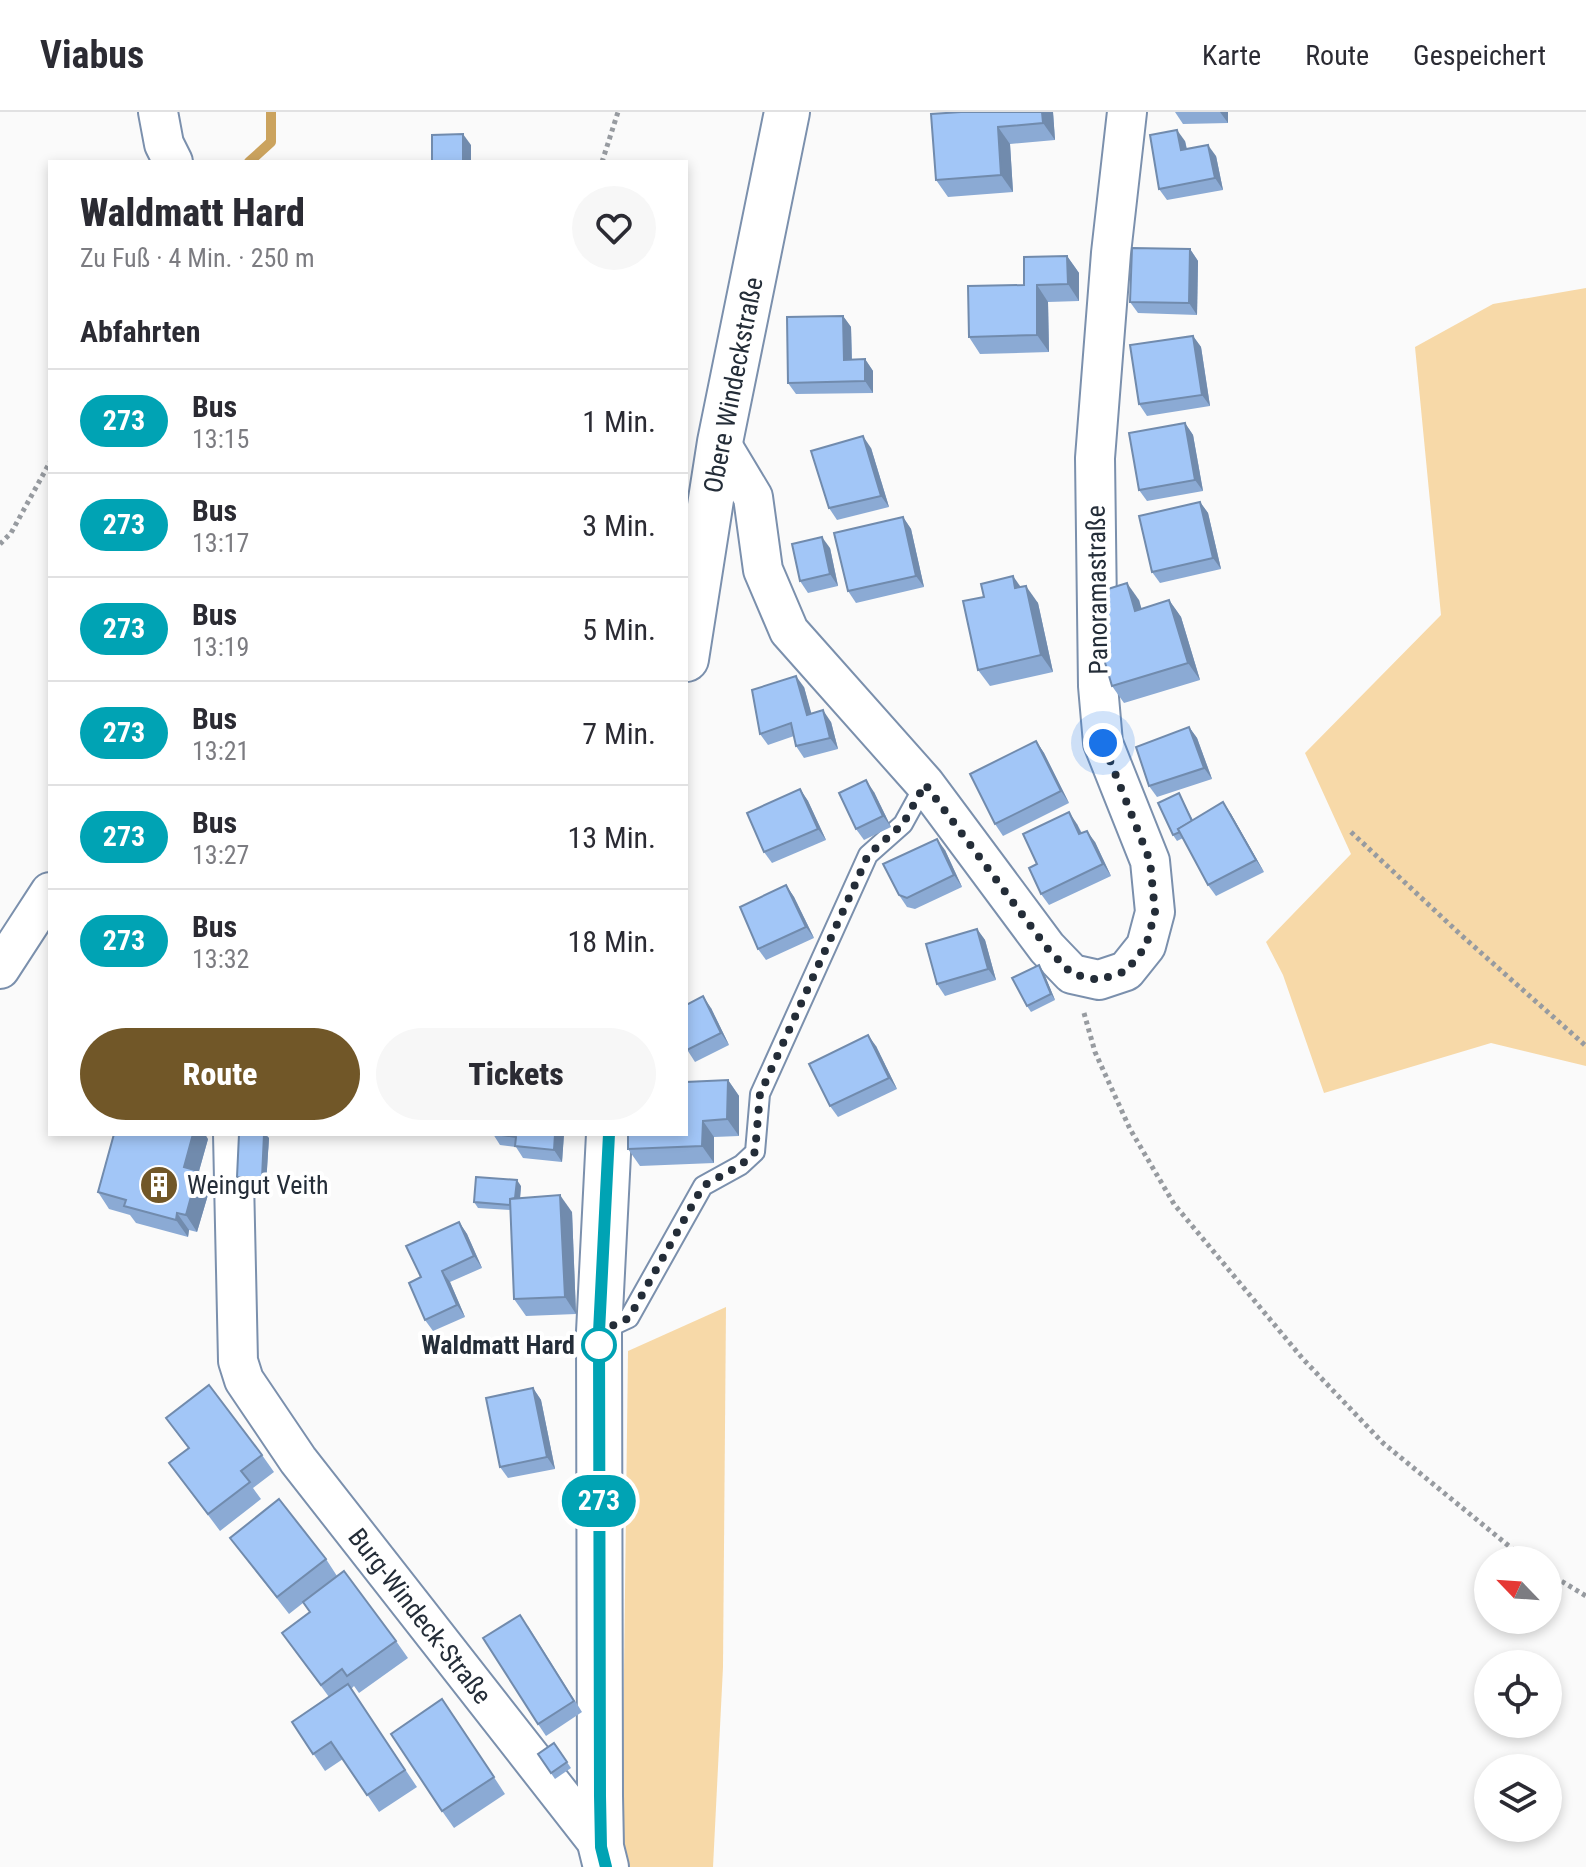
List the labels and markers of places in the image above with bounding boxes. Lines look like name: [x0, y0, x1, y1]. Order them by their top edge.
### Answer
building icon: Weingut Veith: [138, 1164, 180, 1206]
place label: Weingut Veith: [187, 1170, 329, 1200]
marker: Waldmatt Hard: [582, 1328, 616, 1362]
place label: Waldmatt Hard: [421, 1330, 575, 1360]

